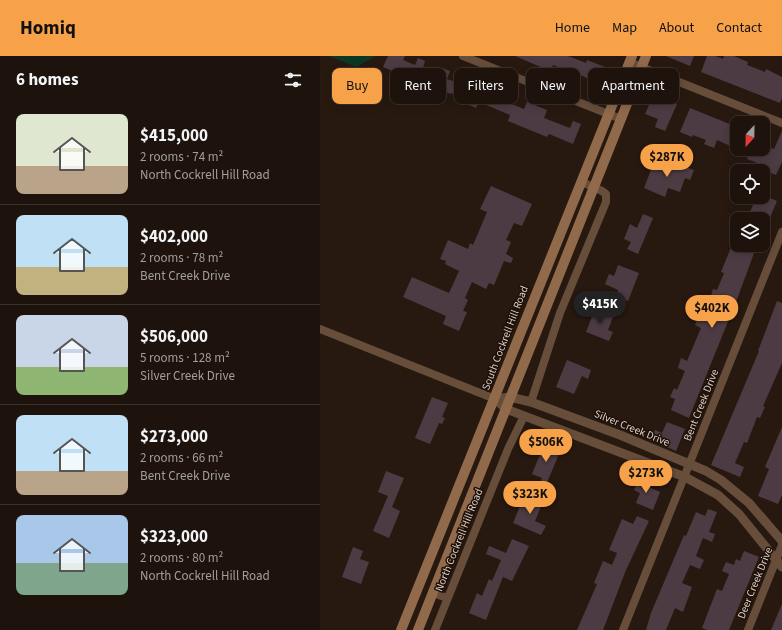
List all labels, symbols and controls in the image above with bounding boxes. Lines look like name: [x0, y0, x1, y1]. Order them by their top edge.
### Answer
text: Homiq: [20, 15, 76, 42]
text: Home: [555, 18, 590, 38]
text: Map: [612, 18, 637, 38]
text: About: [659, 18, 694, 38]
text: Contact: [716, 18, 762, 38]
text: 6 homes: [16, 68, 78, 92]
chip: Buy: [332, 68, 382, 104]
chip: Rent: [390, 68, 446, 104]
chip: Filters: [454, 68, 518, 104]
chip: New: [526, 68, 580, 104]
chip: Apartment: [588, 68, 679, 104]
icon: filters: [282, 69, 304, 91]
north arrow: [730, 116, 770, 156]
map controls: [730, 116, 770, 252]
text: $415,000: [140, 124, 208, 148]
icon: home: [48, 130, 96, 178]
pin: $287K: [639, 144, 695, 178]
text: 2 rooms · 74 m²: [140, 148, 223, 166]
text: $287K: [649, 148, 685, 166]
button: locate: [730, 164, 770, 204]
text: North Cockrell Hill Road: [140, 166, 270, 184]
button: layers: [730, 212, 770, 252]
text: $402,000: [140, 225, 208, 249]
icon: home: [48, 231, 96, 279]
text: 2 rooms · 78 m²: [140, 249, 223, 267]
text: Bent Creek Drive: [140, 267, 230, 285]
street label: South Cockrell Hill Road: [478, 284, 532, 392]
pin: $415K: [572, 291, 628, 325]
text: $415K: [582, 295, 618, 313]
pin: $402K: [684, 295, 740, 329]
text: $402K: [694, 299, 730, 317]
text: $506,000: [140, 325, 208, 349]
icon: home: [48, 331, 96, 379]
text: 5 rooms · 128 m²: [140, 349, 230, 367]
street label: Bent Creek Drive: [680, 366, 722, 443]
text: Silver Creek Drive: [140, 367, 235, 385]
street label: Silver Creek Drive: [592, 406, 673, 450]
text: $273,000: [140, 425, 208, 449]
pin: $506K: [518, 429, 574, 463]
icon: home: [48, 431, 96, 479]
text: $506K: [528, 433, 564, 451]
text: 2 rooms · 66 m²: [140, 449, 223, 467]
pin: $273K: [618, 460, 674, 494]
text: $273K: [628, 464, 664, 482]
text: Bent Creek Drive: [140, 467, 230, 485]
pin: $323K: [502, 481, 558, 515]
text: $323K: [512, 485, 548, 503]
street label: North Cockrell Hill Road: [431, 486, 487, 594]
text: $323,000: [140, 525, 208, 549]
icon: home: [48, 531, 96, 579]
street label: Deer Creek Drive: [734, 544, 776, 621]
text: 2 rooms · 80 m²: [140, 549, 223, 567]
text: North Cockrell Hill Road: [140, 567, 270, 585]

